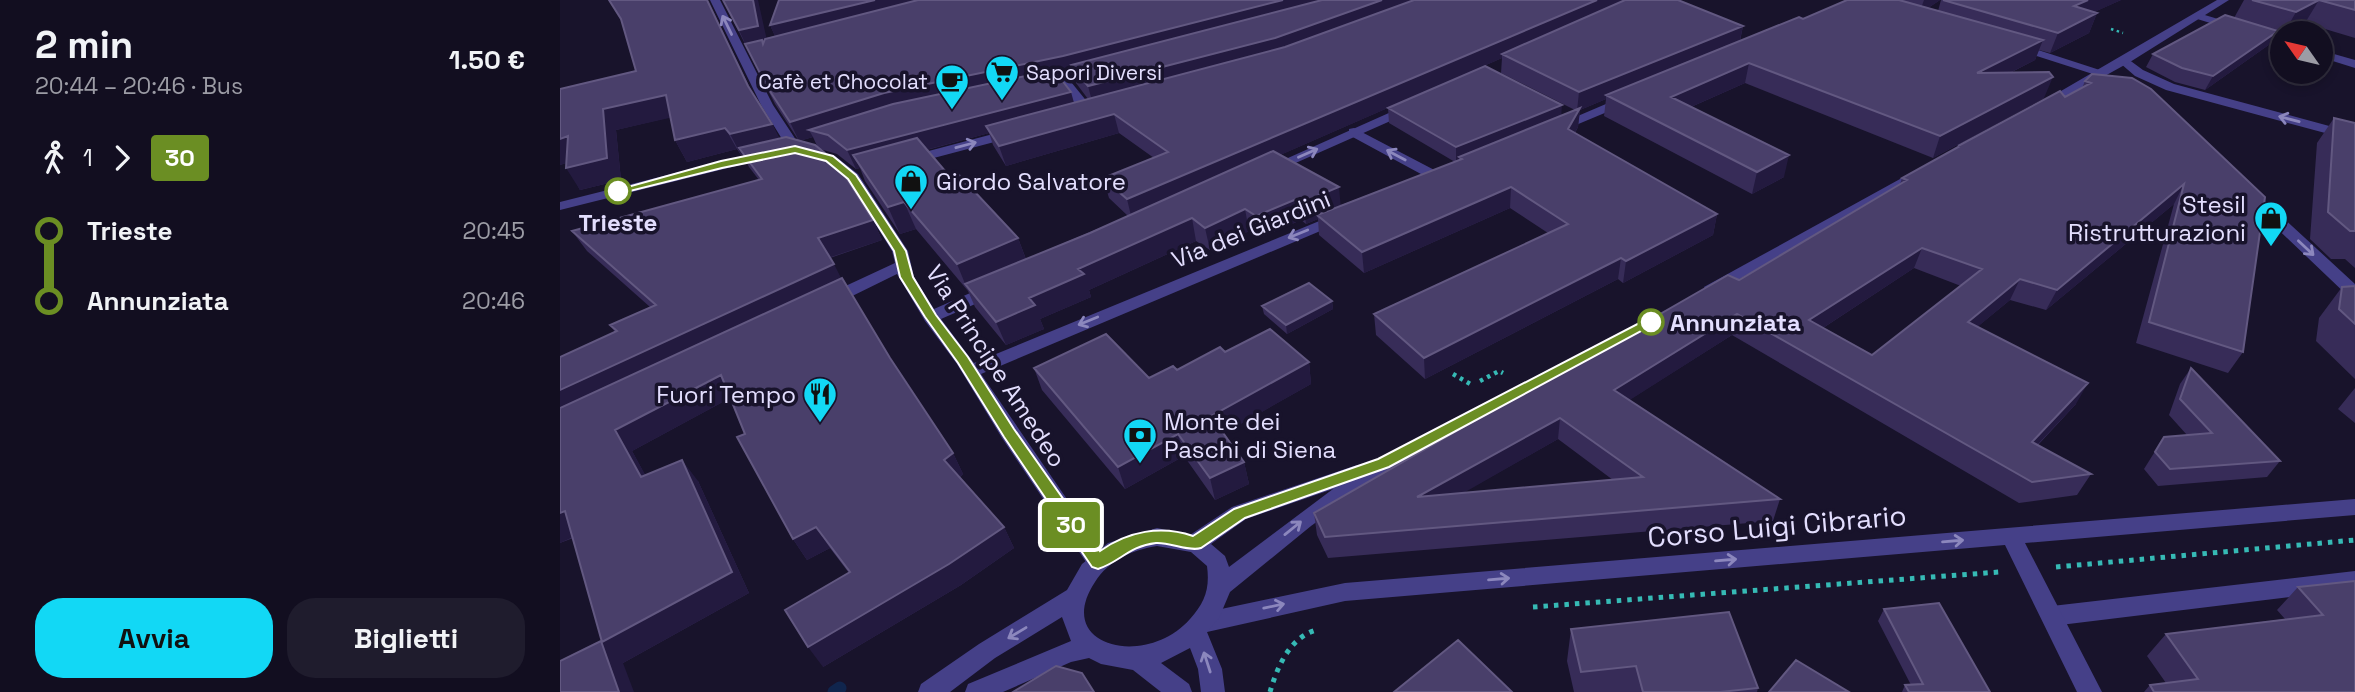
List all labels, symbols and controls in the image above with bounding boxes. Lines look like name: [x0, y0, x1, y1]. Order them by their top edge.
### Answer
one-way arrow: [720, 15, 734, 36]
text: 2 min: [35, 21, 133, 69]
north arrow: [2270, 21, 2333, 84]
map controls: [2270, 21, 2333, 84]
text: 1.50 €: [449, 43, 525, 77]
supermarket icon: Sapori Diversi: [983, 53, 1021, 102]
place label: Sapori Diversi: [1026, 59, 1162, 86]
cafe icon: Cafè et Chocolat: [933, 62, 971, 111]
place label: Cafè et Chocolat: [758, 68, 928, 95]
text: 20:44 – 20:46 · Bus: [35, 71, 243, 101]
one-way arrow: [2278, 112, 2300, 125]
one-way arrow: [954, 138, 976, 151]
icon: walk: [35, 139, 73, 177]
icon: forward: [103, 139, 141, 177]
text: 30: [165, 142, 195, 173]
text: 1: [83, 143, 93, 173]
one-way arrow: [1297, 146, 1319, 159]
one-way arrow: [1386, 147, 1407, 161]
shop icon: Giordo Salvatore: [892, 162, 930, 211]
place label: Giordo Salvatore: [936, 166, 1126, 197]
marker: Trieste: [605, 178, 631, 204]
street label: Via dei Giardini: [1167, 183, 1335, 275]
place label: Stesil Ristrutturazioni: [2068, 189, 2246, 248]
shop icon: Stesil Ristrutturazioni: [2252, 199, 2290, 248]
place label: Trieste: [579, 207, 657, 238]
text: Trieste: [87, 214, 173, 248]
text: 20:45: [462, 216, 525, 246]
one-way arrow: [1288, 229, 1310, 242]
one-way arrow: [2297, 239, 2314, 256]
street label: Via Principe Amedeo: [919, 259, 1073, 473]
text: Annunziata: [87, 284, 229, 318]
text: 20:46: [462, 286, 525, 316]
place label: Annunziata: [1670, 307, 1801, 338]
marker: Annunziata: [1638, 309, 1664, 335]
one-way arrow: [1078, 316, 1099, 329]
restaurant icon: Fuori Tempo: [801, 375, 839, 424]
place label: Fuori Tempo: [656, 379, 796, 410]
place label: Monte dei Paschi di Siena: [1164, 406, 1337, 465]
bank icon: Monte dei Paschi di Siena: [1121, 416, 1159, 465]
street label: Corso Luigi Cibrario: [1646, 497, 1908, 555]
line badge: 30: [1040, 502, 1102, 548]
text: 30: [1056, 509, 1086, 540]
one-way arrow: [1283, 521, 1302, 536]
one-way arrow: [1941, 534, 1963, 547]
one-way arrow: [1714, 553, 1737, 566]
one-way arrow: [1487, 572, 1510, 585]
button: Avvia: [35, 598, 273, 678]
button: Biglietti: [287, 598, 525, 678]
one-way arrow: [1262, 599, 1285, 613]
one-way arrow: [1007, 626, 1027, 640]
one-way arrow: [1199, 651, 1212, 673]

